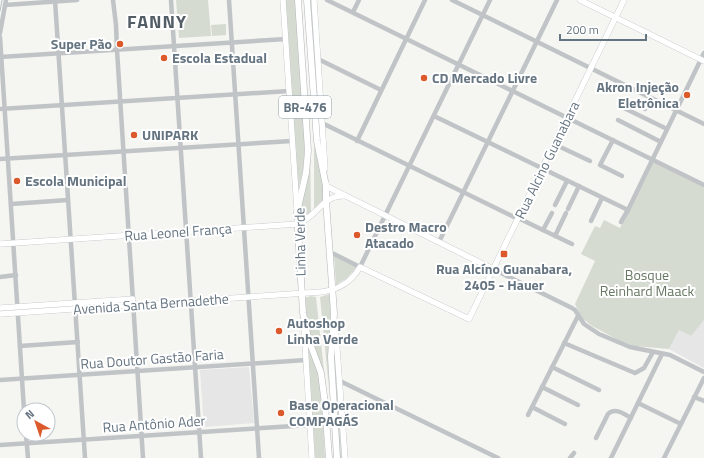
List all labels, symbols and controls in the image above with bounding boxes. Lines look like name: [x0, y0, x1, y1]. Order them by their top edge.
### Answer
district label: FANNY: [127, 8, 187, 35]
scale bar: [560, 16, 646, 42]
text: 200 m: [566, 20, 599, 39]
place label: Super Pão: [51, 33, 112, 54]
marker: Super Pão: [115, 39, 125, 49]
place label: Escola Estadual: [172, 47, 267, 68]
marker: Escola Estadual: [159, 53, 169, 63]
place label: CD Mercado Livre: [432, 67, 537, 88]
marker: CD Mercado Livre: [419, 73, 429, 83]
place label: Akron Injeção Eletrônica: [597, 76, 679, 113]
marker: Akron Injeção Eletrônica: [682, 90, 692, 100]
road number: BR-476: [279, 96, 331, 118]
street label: Rua Alcino Guanabara: [509, 97, 584, 222]
place label: UNIPARK: [142, 124, 199, 145]
marker: UNIPARK: [129, 130, 139, 140]
place label: Escola Municipal: [25, 170, 127, 191]
marker: Escola Municipal: [12, 176, 22, 186]
street label: Linha Verde: [288, 207, 311, 277]
place label: Destro Macro Atacado: [365, 216, 447, 253]
street label: Rua Leonel França: [124, 217, 232, 246]
marker: Destro Macro Atacado: [352, 230, 362, 240]
marker: Rua Alcíno Guanabara, 2405 - Hauer: [499, 249, 509, 259]
place label: Rua Alcíno Guanabara, 2405 - Hauer: [436, 258, 572, 295]
park label: Bosque Reinhard Maack: [600, 264, 695, 301]
street label: Avenida Santa Bernadethe: [72, 288, 229, 319]
place label: Autoshop Linha Verde: [287, 312, 358, 349]
marker: Autoshop Linha Verde: [274, 326, 284, 336]
street label: Rua Doutor Gastão Faria: [80, 343, 224, 374]
place label: Base Operacional COMPAGÁS: [289, 394, 394, 431]
north arrow: [16, 402, 56, 442]
text: N: [22, 406, 38, 423]
marker: Base Operacional COMPAGÁS: [276, 408, 286, 418]
street label: Rua Antônio Ader: [102, 409, 206, 438]

